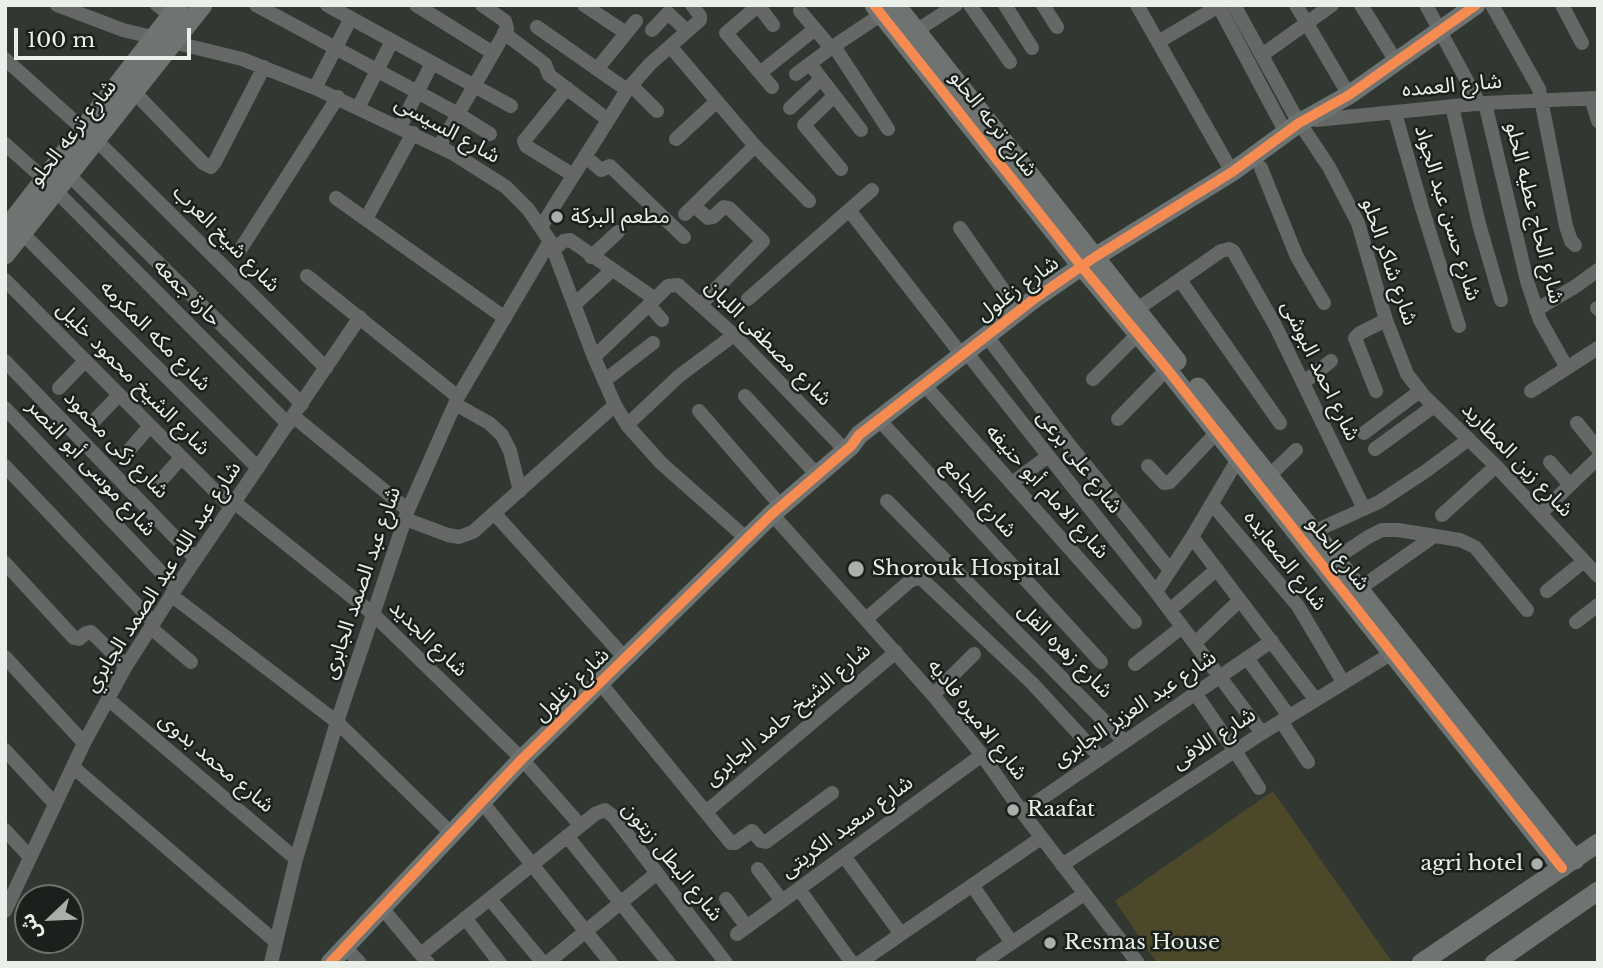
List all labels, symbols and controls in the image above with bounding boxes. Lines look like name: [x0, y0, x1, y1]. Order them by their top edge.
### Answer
scale bar: [18, 14, 194, 58]
text: 100 m: [27, 27, 95, 53]
street label: شارع ترعه الحلو: [944, 66, 1042, 182]
street label: شارع العمده: [1401, 69, 1503, 103]
street label: شارع ترعه الحلو: [24, 75, 122, 191]
street label: شارع السيسى: [390, 91, 504, 169]
street label: شارع الحاج عطيه الحلو: [1499, 120, 1569, 306]
street label: شارع حسن عبد الجواد: [1408, 122, 1486, 304]
street label: شارع شيخ العرب: [167, 180, 285, 298]
street label: شارع شاكر الحلو: [1356, 195, 1422, 329]
place label: مطعم البركة: [571, 204, 670, 230]
marker: مطعم البركة: [549, 209, 565, 225]
street label: شارع زغلول: [972, 251, 1064, 327]
street label: حارة جمعه: [148, 254, 226, 332]
street label: شارع مصطفى اللبان: [699, 274, 837, 412]
street label: شارع مكه المكرمه: [94, 275, 216, 397]
street label: شارع الشيخ محمود خليل: [51, 297, 215, 461]
street label: شارع احمد البوشى: [1275, 297, 1365, 445]
street label: شارع زكى محمود: [58, 386, 174, 504]
street label: شارع موسى أبو النصر: [21, 394, 161, 542]
street label: شارع زين المطاريد: [1456, 397, 1578, 523]
street label: شارع على برعى: [1031, 405, 1127, 519]
street label: شارع الامام أبو حنيفه: [980, 420, 1114, 564]
street label: شارع الجامع: [936, 453, 1022, 543]
street label: شارع عبد الله عبد الصمد الجابري: [79, 457, 247, 697]
street label: شارع عبد الصمد الجابرى: [317, 484, 407, 682]
street label: شارع الصعايده: [1238, 506, 1332, 616]
street label: شارع الحلو: [1301, 512, 1375, 596]
place label: Shorouk Hospital: [872, 556, 1060, 582]
marker: Shorouk Hospital: [846, 559, 866, 579]
street label: شارع الجديد: [383, 595, 473, 683]
street label: شارع زهره الفل: [1012, 598, 1118, 704]
street label: شارع الشيخ حامد الجابرى: [700, 638, 876, 792]
street label: شارع زغلول: [529, 643, 615, 727]
street label: شارع عبد العزيز الجابرى: [1049, 645, 1221, 773]
street label: شارع الاميره فاديه: [922, 654, 1032, 786]
street label: شارع اللافى: [1167, 703, 1261, 775]
street label: شارع محمد بدوى: [153, 707, 279, 819]
street label: شارع سعيد الكريتى: [776, 770, 918, 884]
street label: شارع البطل زيتون: [616, 797, 728, 927]
place label: Raafat: [1027, 797, 1095, 823]
marker: Raafat: [1005, 802, 1021, 818]
place label: agri hotel: [1421, 851, 1523, 877]
marker: agri hotel: [1529, 856, 1545, 872]
north arrow: [14, 884, 84, 954]
text: ش: [15, 910, 47, 943]
place label: Resmas House: [1064, 930, 1220, 956]
marker: Resmas House: [1042, 935, 1058, 951]

